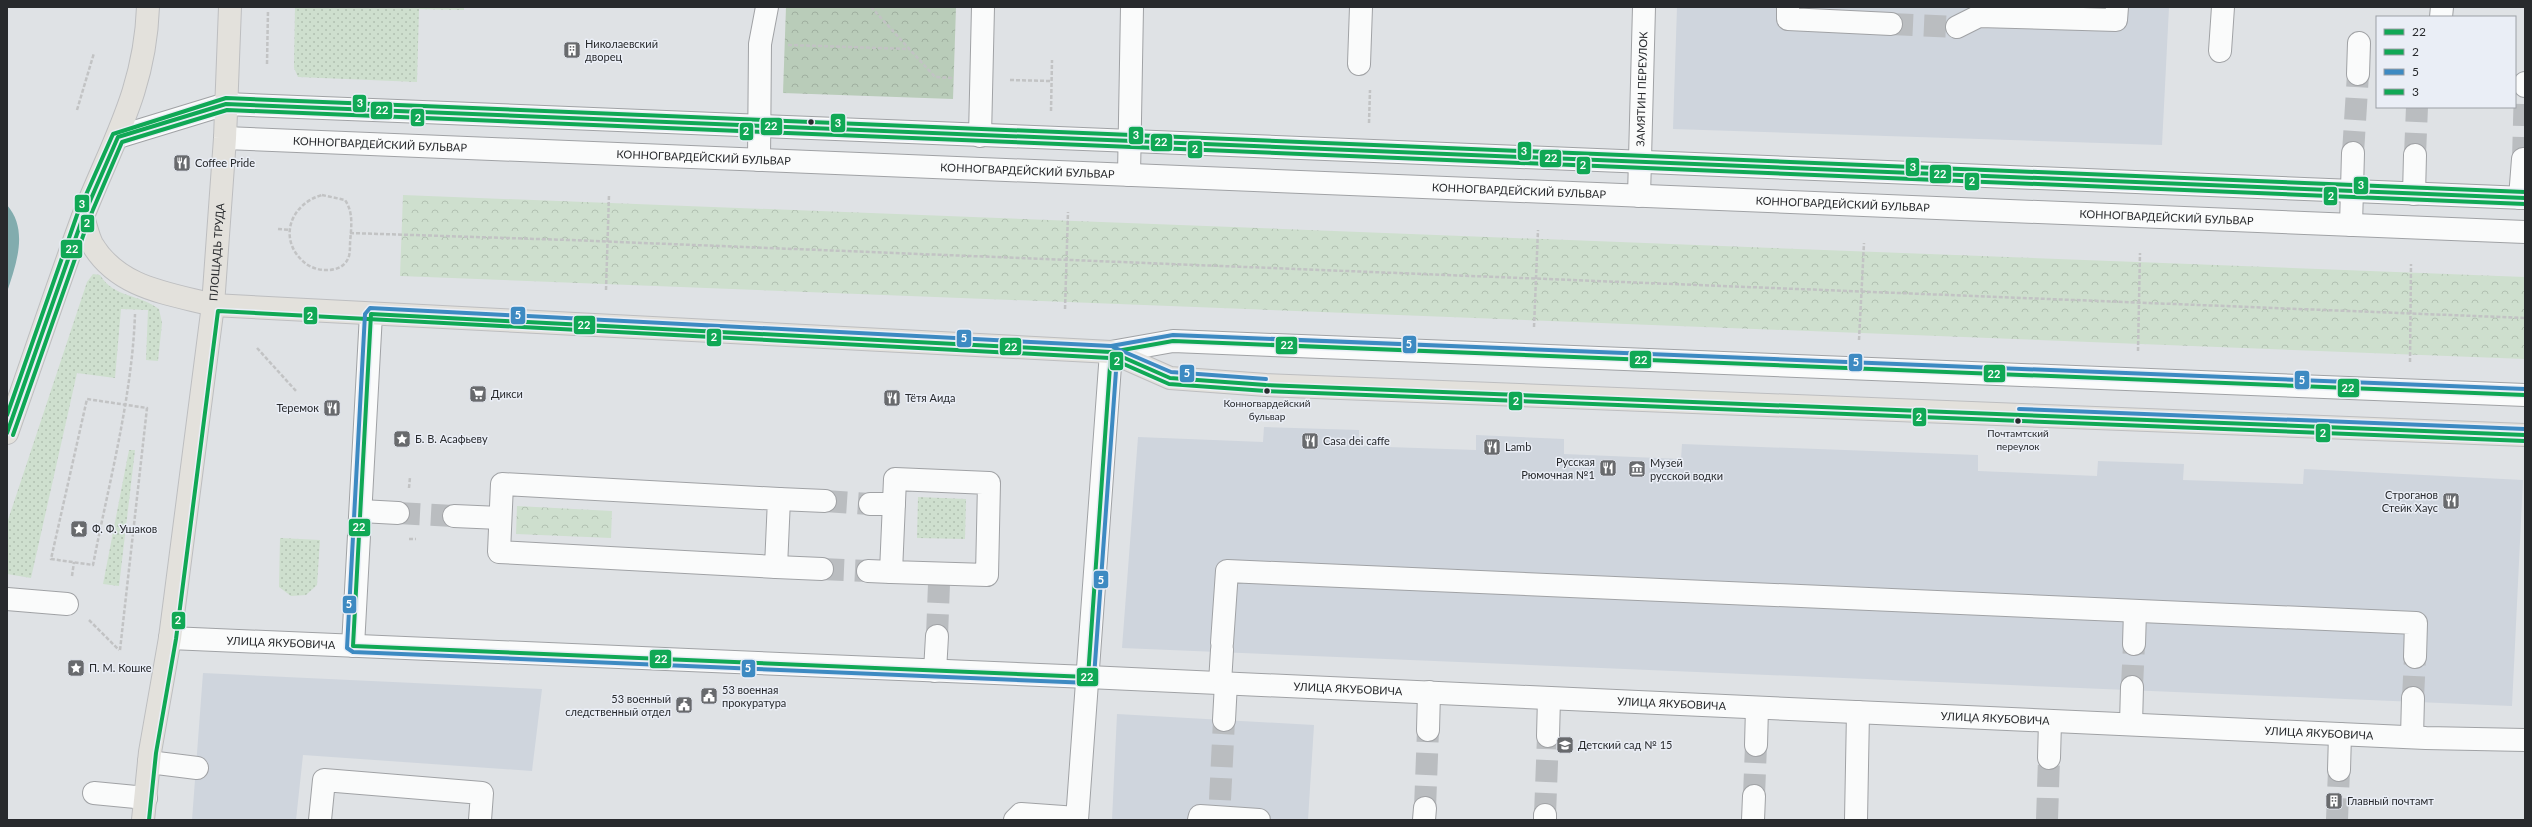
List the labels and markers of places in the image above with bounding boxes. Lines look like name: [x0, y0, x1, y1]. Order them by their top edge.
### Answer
place label: Николаевский дворец: [585, 37, 658, 63]
building icon: Николаевский дворец: [562, 40, 582, 60]
unlabelled marker: [806, 117, 816, 127]
restaurant icon: Coffee Pride: [172, 153, 192, 173]
place label: Coffee Pride: [195, 156, 255, 169]
supermarket icon: Дикси: [468, 384, 488, 404]
marker: Конногвардейский бульвар: [1262, 386, 1272, 396]
place label: Дикси: [491, 387, 523, 400]
restaurant icon: Тётя Аида: [882, 388, 902, 408]
place label: Тётя Аида: [905, 391, 956, 404]
place label: Конногвардейский бульвар: [1224, 397, 1311, 422]
restaurant icon: Теремок: [322, 398, 342, 418]
place label: Теремок: [276, 401, 319, 414]
marker: Почтамтский переулок: [2013, 416, 2023, 426]
place label: Почтамтский переулок: [1987, 427, 2049, 452]
place icon: Б. В. Асафьеву: [392, 429, 412, 449]
restaurant icon: Casa dei caffe: [1300, 431, 1320, 451]
place label: Б. В. Асафьеву: [415, 432, 488, 445]
place label: Casa dei caffe: [1323, 434, 1390, 447]
restaurant icon: Lamb: [1482, 437, 1502, 457]
place label: Lamb: [1505, 440, 1531, 453]
place label: Русская Рюмочная №1: [1521, 455, 1595, 481]
place label: Музей русской водки: [1650, 456, 1723, 482]
restaurant icon: Русская Рюмочная №1: [1598, 458, 1618, 478]
museum icon: Музей русской водки: [1627, 459, 1647, 479]
place label: Строганов Стейк Хаус: [2382, 488, 2438, 514]
restaurant icon: Строганов Стейк Хаус: [2441, 491, 2461, 511]
place icon: Ф. Ф. Ушаков: [69, 519, 89, 539]
place label: Ф. Ф. Ушаков: [92, 522, 157, 535]
place icon: П. М. Кошке: [66, 658, 86, 678]
place label: П. М. Кошке: [89, 661, 152, 674]
place label: 53 военная прокуратура: [722, 683, 786, 709]
public building icon: 53 военная прокуратура: [699, 686, 719, 706]
place label: 53 военный следственный отдел: [565, 692, 671, 718]
public building icon: 53 военный следственный отдел: [674, 695, 694, 715]
school or university icon: Детский сад № 15: [1555, 735, 1575, 755]
place label: Детский сад № 15: [1578, 738, 1672, 751]
building icon: Главный почтамт: [2324, 791, 2344, 811]
place label: Главный почтамт: [2347, 794, 2434, 807]

